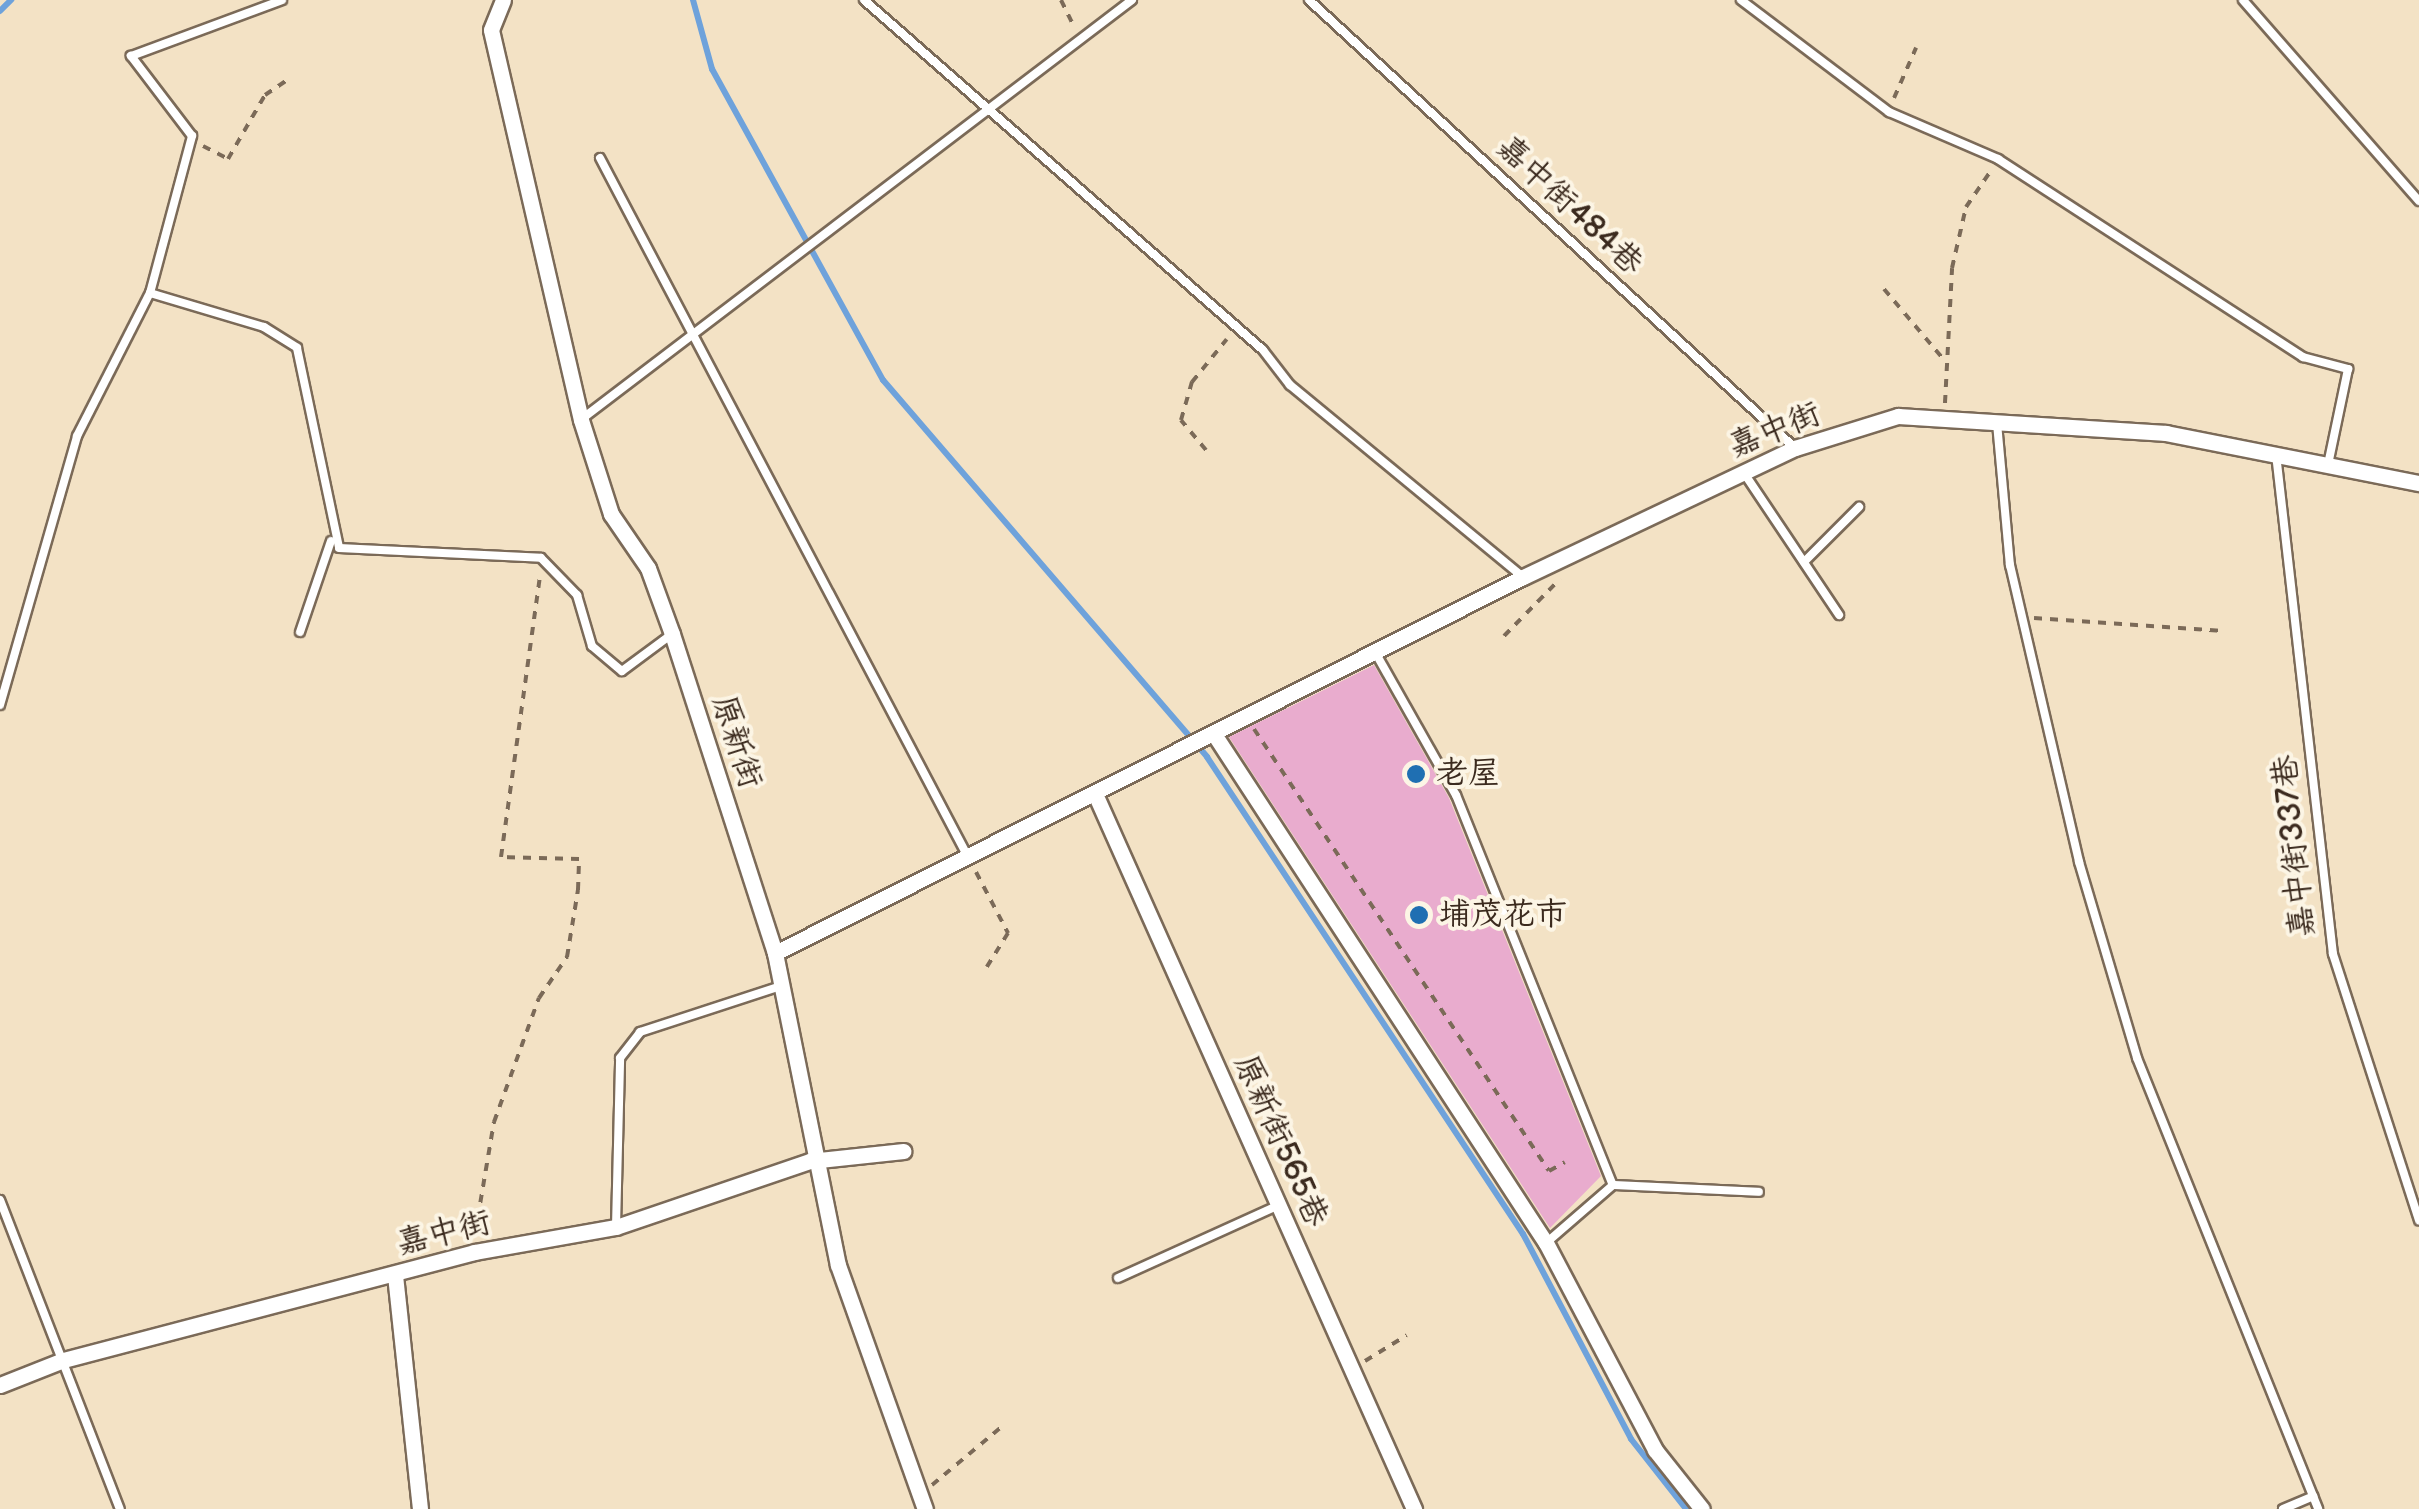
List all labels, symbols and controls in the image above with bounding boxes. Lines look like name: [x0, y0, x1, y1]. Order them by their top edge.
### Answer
street label: 嘉中街484巷: [1488, 129, 1650, 283]
street label: 嘉中街: [1723, 395, 1827, 467]
street label: 原新街: [703, 690, 769, 794]
street label: 嘉中街337巷: [2266, 753, 2324, 939]
place label: 老屋: [1436, 755, 1500, 793]
marker: 老屋: [1405, 763, 1427, 785]
place label: 埔茂花市: [1439, 896, 1567, 934]
marker: 埔茂花市: [1408, 904, 1430, 926]
street label: 原新街565巷: [1225, 1049, 1335, 1233]
street label: 嘉中街: [393, 1204, 495, 1264]

